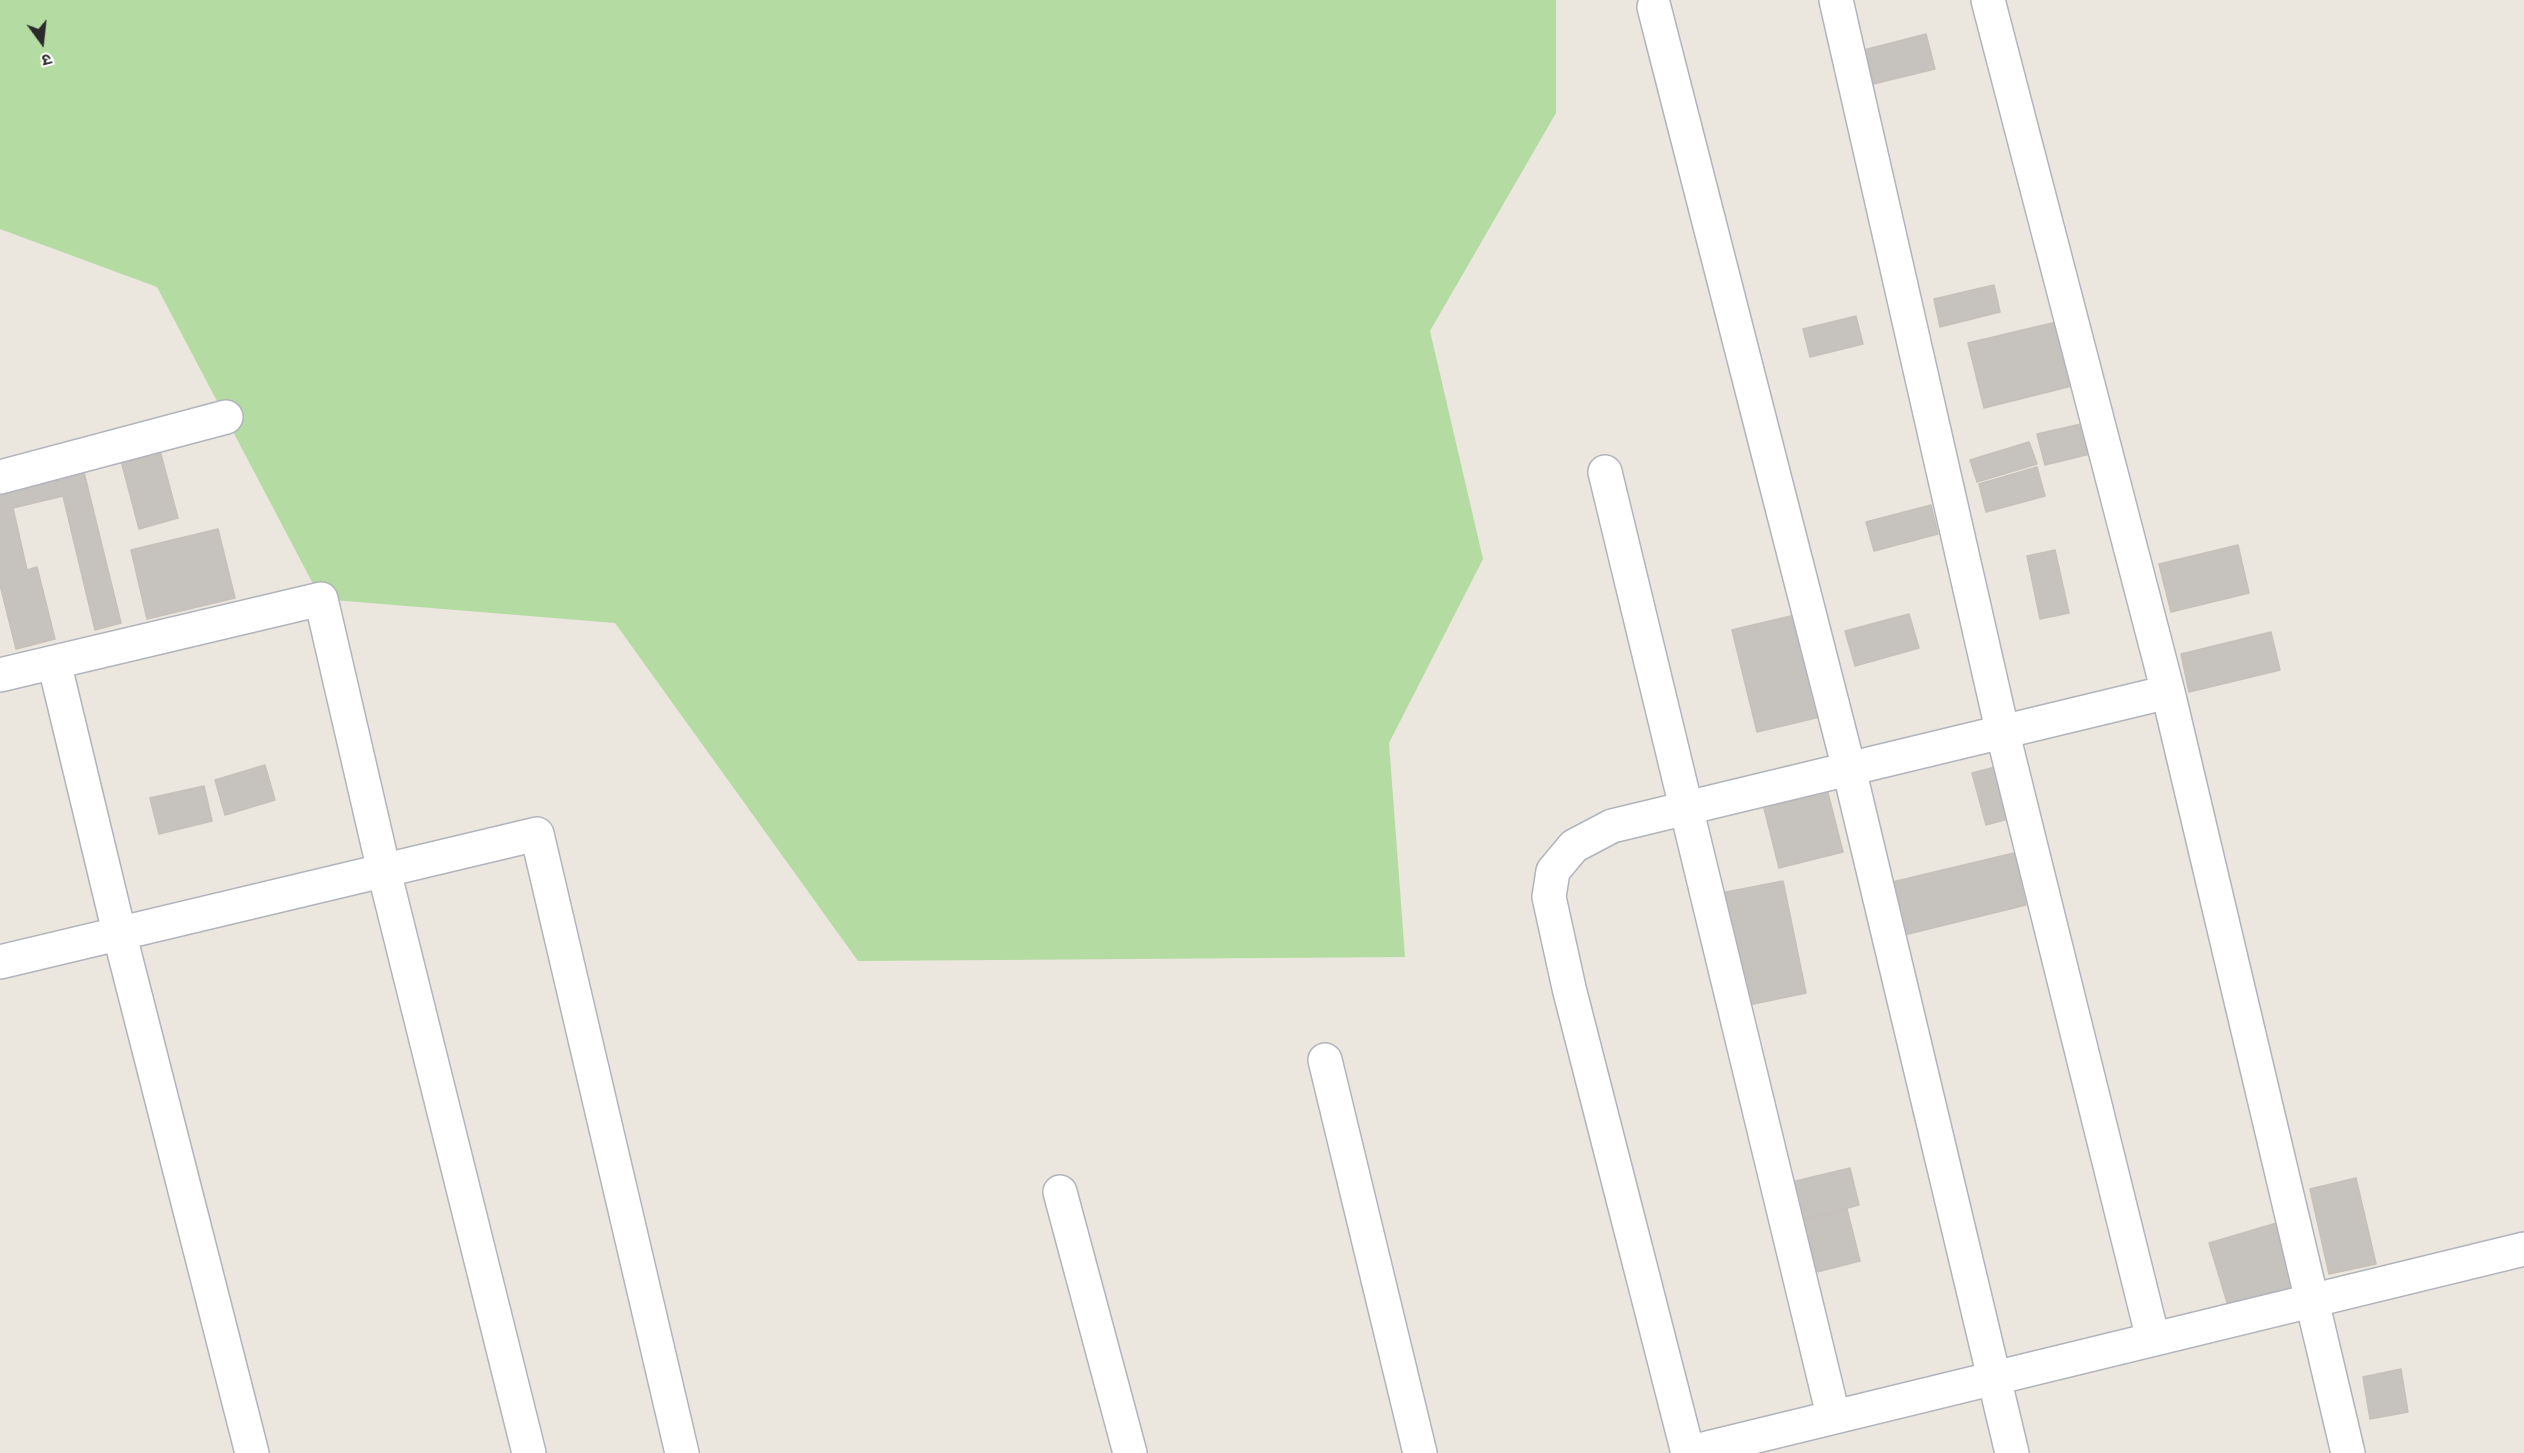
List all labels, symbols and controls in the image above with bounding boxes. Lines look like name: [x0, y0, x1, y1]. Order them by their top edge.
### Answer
north arrow: [12, 12, 72, 72]
text: उ: [40, 49, 54, 71]

